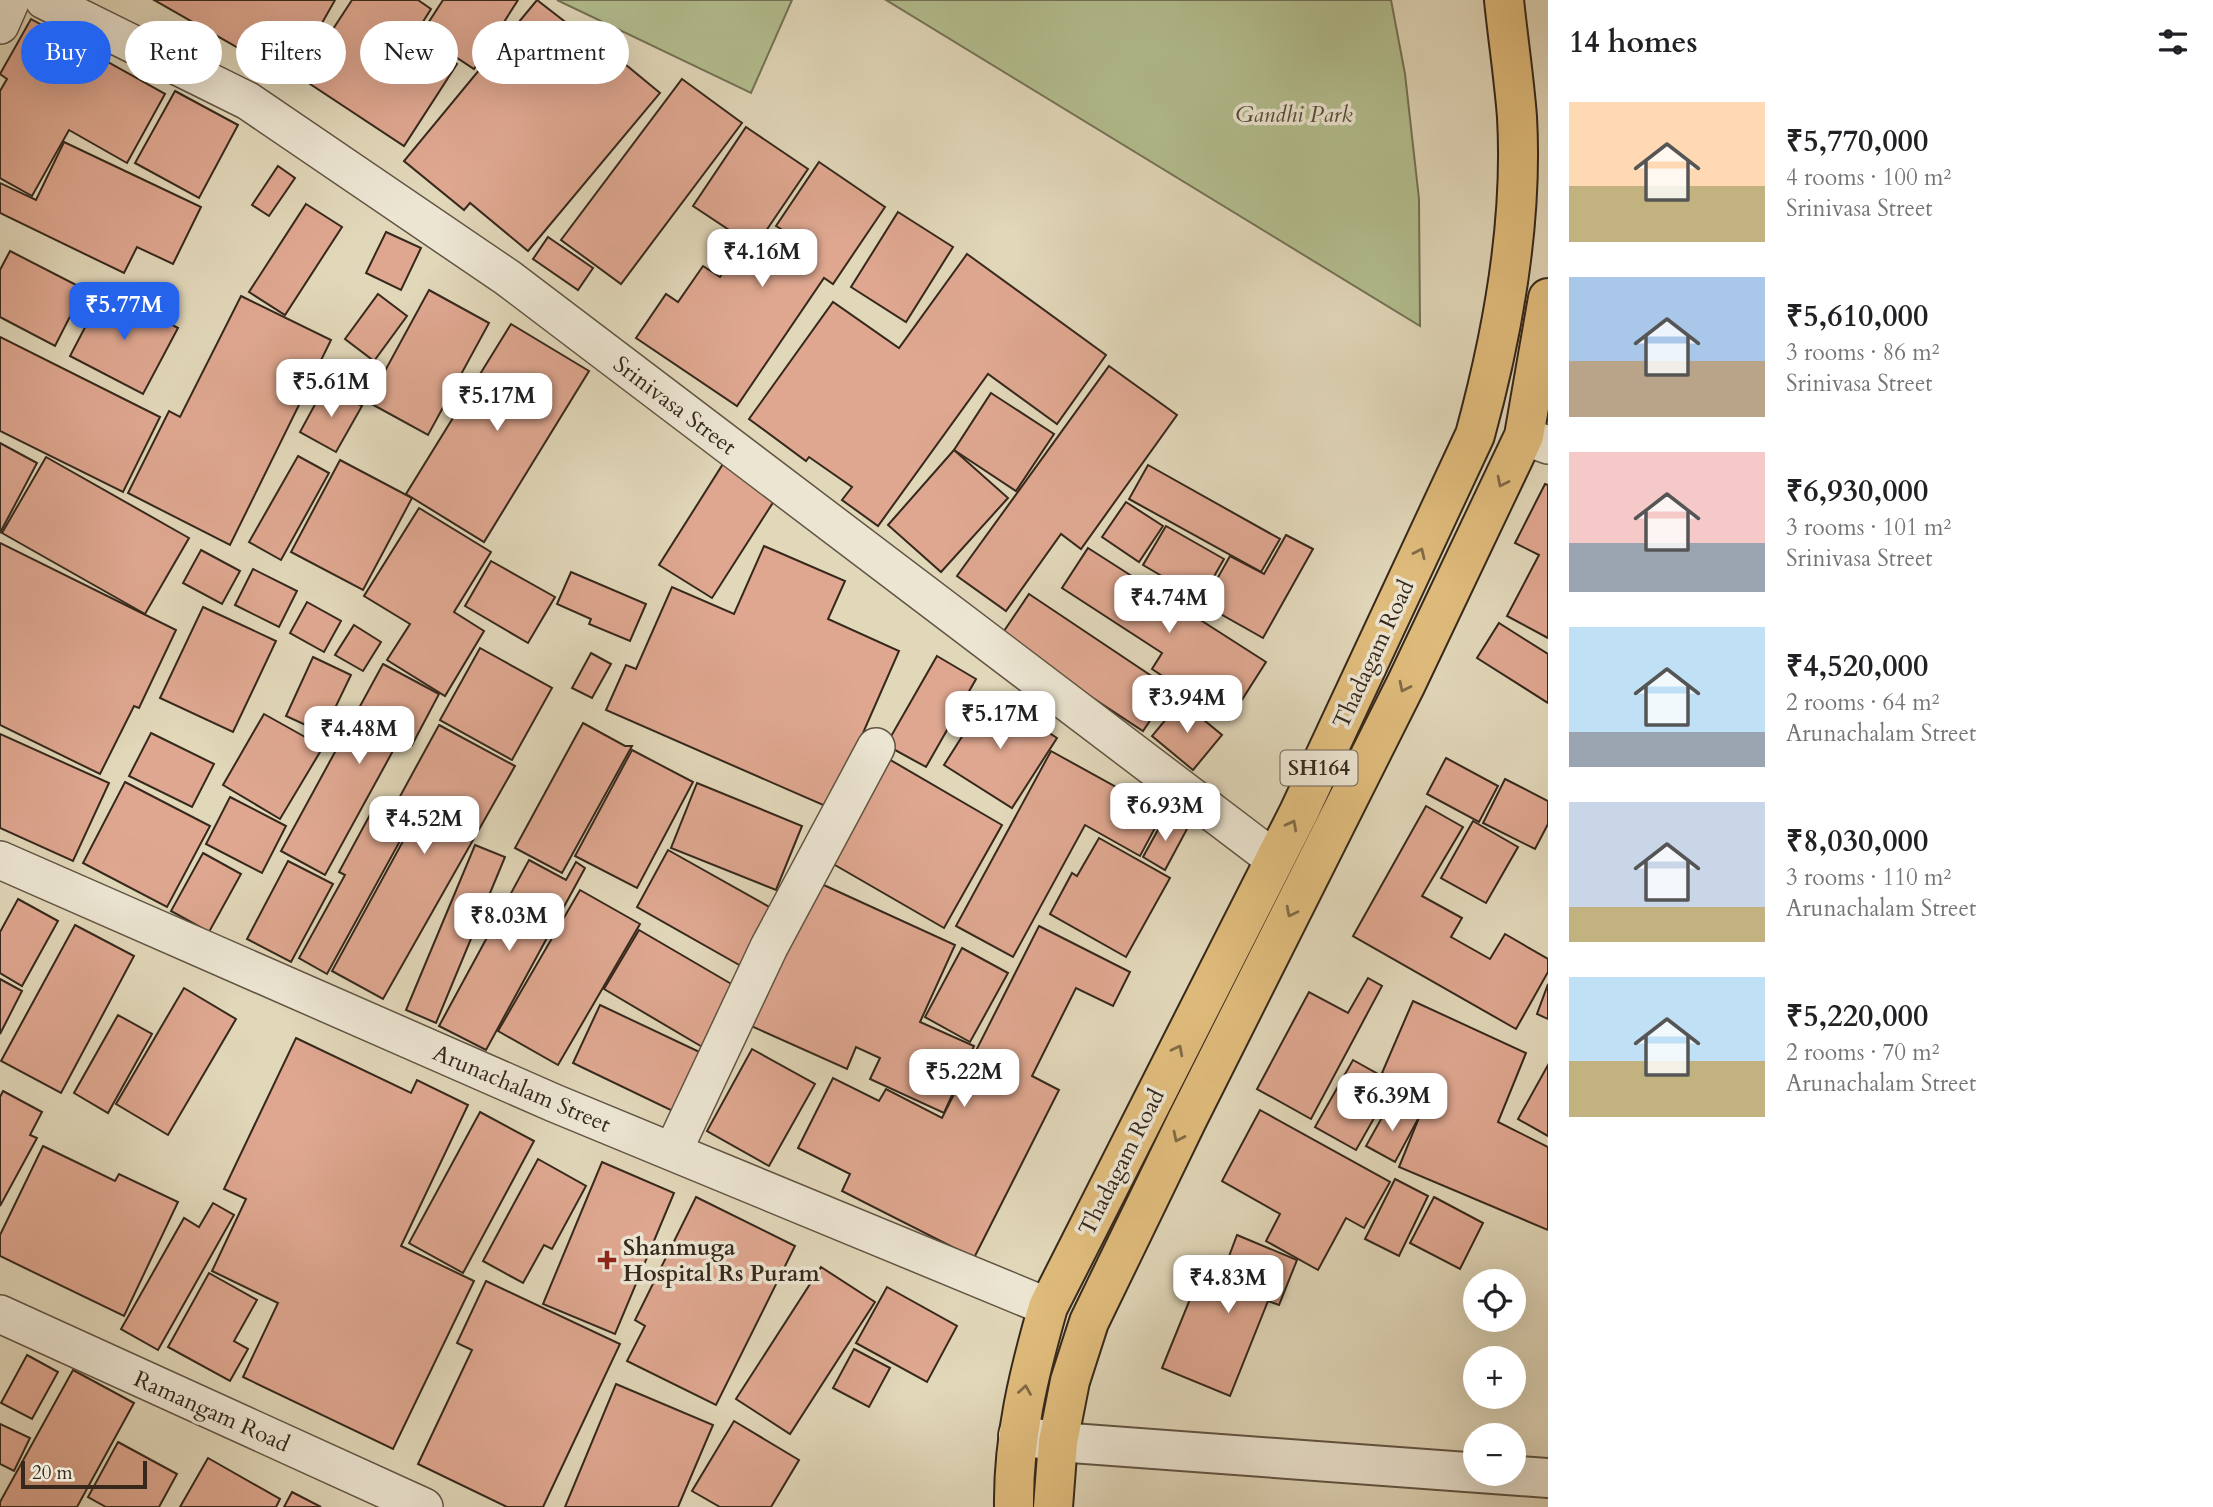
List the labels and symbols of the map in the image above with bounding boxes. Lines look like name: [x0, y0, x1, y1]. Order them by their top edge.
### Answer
park label: Gandhi Park: [1235, 99, 1353, 130]
pin: ₹4.16M: [705, 230, 819, 289]
pin: ₹5.77M: [67, 282, 181, 342]
street label: Srinivasa Street: [607, 349, 743, 462]
pin: ₹5.61M: [274, 360, 388, 419]
pin: ₹5.17M: [440, 374, 554, 433]
one-way arrow: [1497, 474, 1511, 487]
one-way arrow: [1412, 548, 1426, 560]
street label: Thadagam Road: [1325, 574, 1422, 734]
pin: ₹4.74M: [1112, 576, 1226, 635]
pin: ₹3.94M: [1130, 676, 1244, 735]
one-way arrow: [1399, 680, 1413, 692]
pin: ₹5.17M: [943, 692, 1057, 751]
pin: ₹4.48M: [302, 706, 416, 766]
road number: SH164: [1280, 750, 1358, 786]
pin: ₹6.93M: [1108, 784, 1222, 843]
pin: ₹4.52M: [367, 796, 481, 856]
one-way arrow: [1284, 820, 1297, 832]
pin: ₹8.03M: [452, 894, 566, 953]
one-way arrow: [1286, 905, 1300, 917]
street label: Arunachalam Street: [428, 1037, 615, 1140]
one-way arrow: [1169, 1045, 1183, 1057]
pin: ₹5.22M: [907, 1050, 1021, 1109]
pin: ₹6.39M: [1335, 1074, 1449, 1133]
street label: Thadagam Road: [1071, 1083, 1172, 1241]
one-way arrow: [1173, 1130, 1187, 1142]
place label: Shanmuga Hospital Rs Puram: [623, 1232, 820, 1289]
marker: Shanmuga Hospital Rs Puram: [597, 1250, 617, 1270]
pin: ₹4.83M: [1171, 1256, 1285, 1315]
street label: Ramangam Road: [129, 1363, 295, 1460]
one-way arrow: [1017, 1384, 1032, 1396]
scale bar: [21, 1458, 147, 1490]

